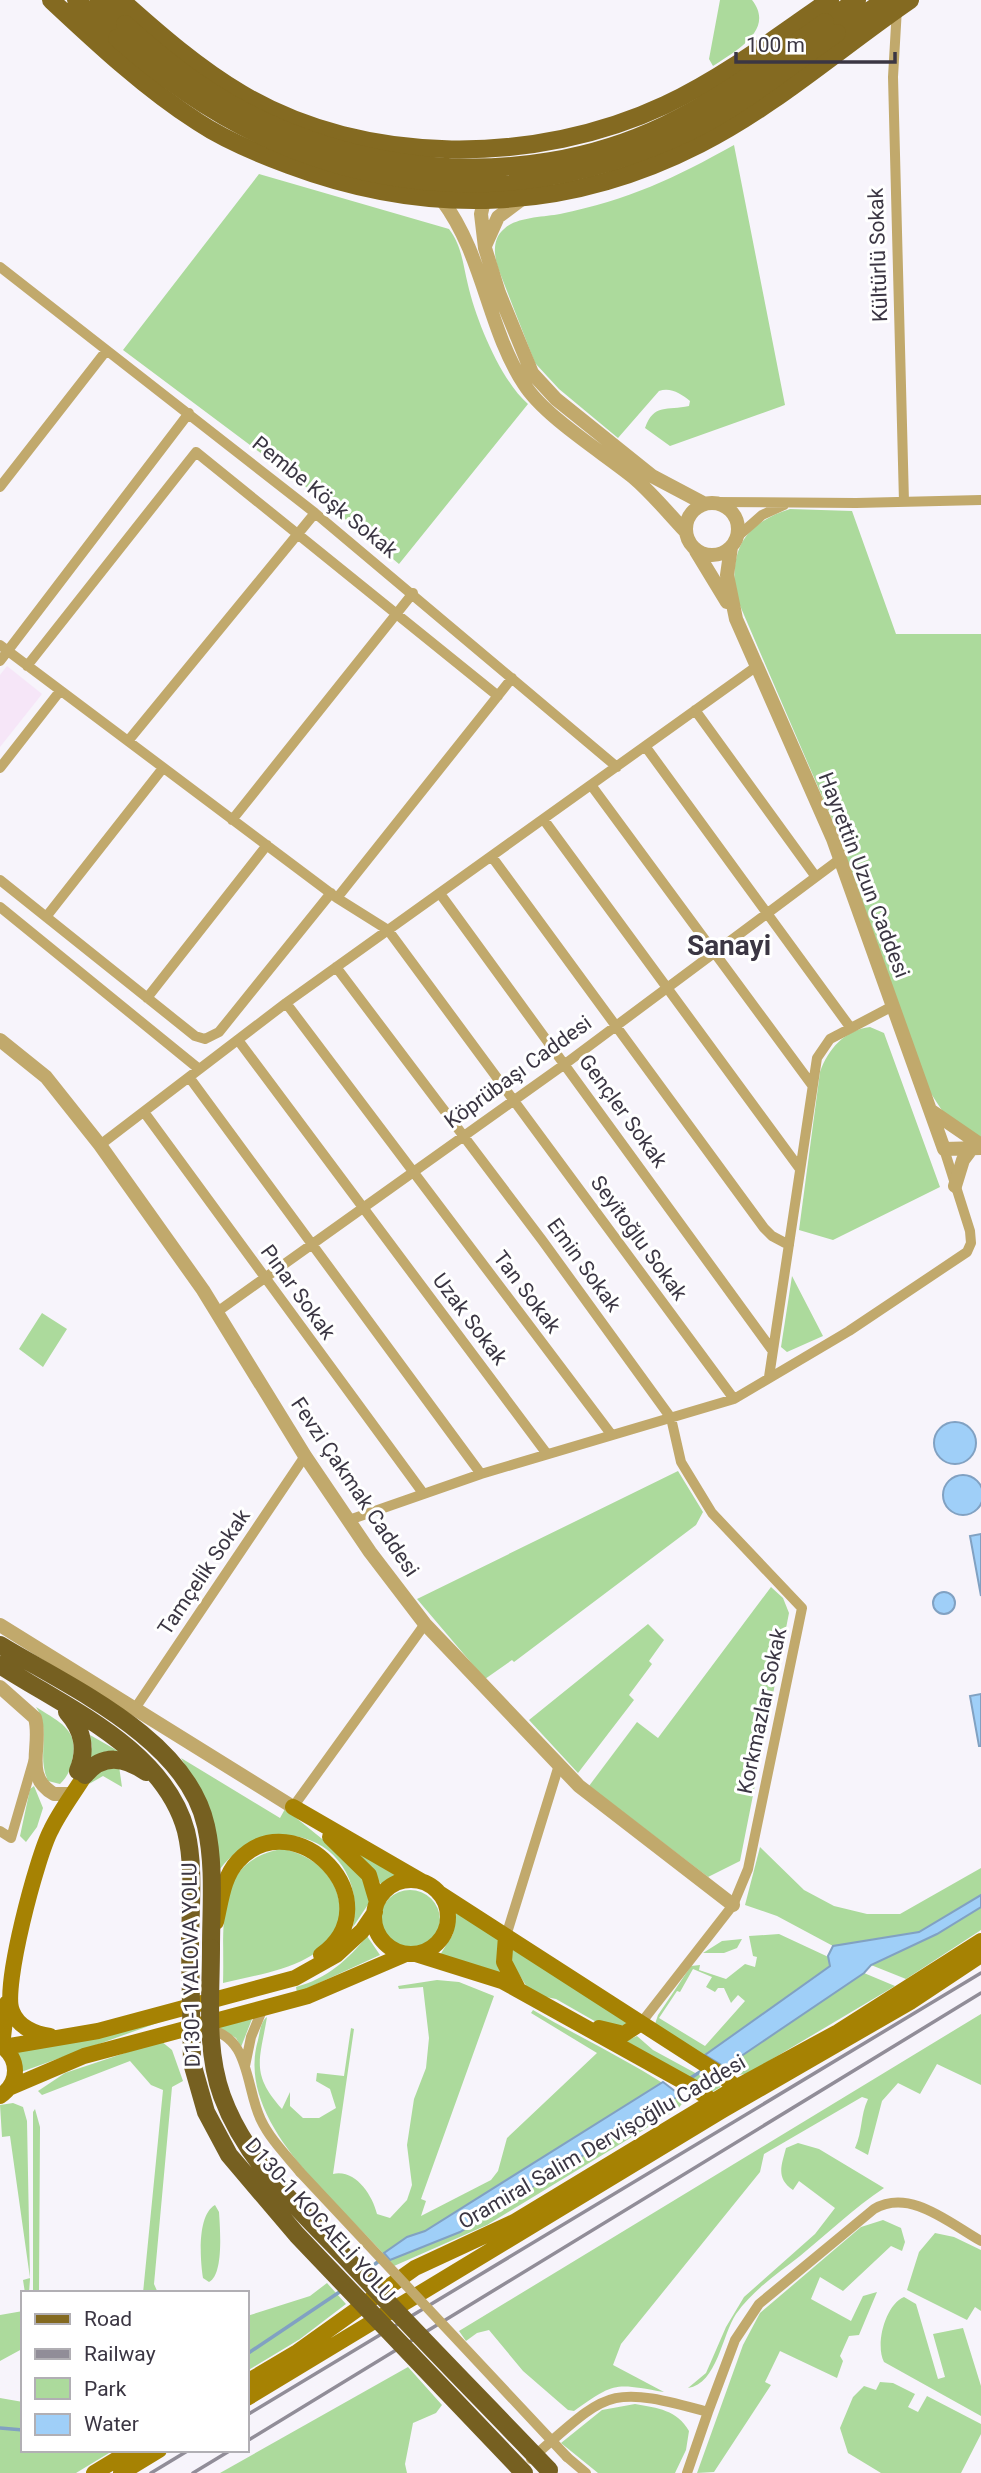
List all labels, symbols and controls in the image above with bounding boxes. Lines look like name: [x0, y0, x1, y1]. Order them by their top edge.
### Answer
scale bar: [736, 21, 895, 65]
text: 100 m: [746, 33, 805, 57]
street label: Kültürlü Sokak: [864, 187, 892, 322]
street label: Pembe Köşk Sokak: [248, 431, 403, 563]
street label: Hayrettin Uzun Caddesi: [814, 769, 914, 981]
district label: Sanayi: [687, 929, 771, 962]
street label: Köprübaşı Caddesi: [440, 1011, 596, 1133]
street label: Gençler Sokak: [574, 1050, 672, 1172]
street label: Seyitoğlu Sokak: [586, 1171, 692, 1305]
street label: Emin Sokak: [542, 1214, 626, 1317]
street label: Pınar Sokak: [256, 1240, 341, 1344]
street label: Tan Sokak: [488, 1246, 566, 1338]
street label: Uzak Sokak: [428, 1268, 512, 1370]
street label: Fevzi Çakmak Caddesi: [286, 1393, 424, 1581]
street label: Tamçelik Sokak: [153, 1504, 255, 1639]
street label: Korkmazlar Sokak: [733, 1626, 791, 1796]
street label: D130-1 YALOVA YOLU: [177, 1862, 205, 2068]
street label: Oramiral Salim Dervişoğllu Caddesi: [454, 2050, 750, 2234]
street label: D130-1 KOCAELİ YOLU: [240, 2133, 400, 2307]
legend: [21, 2291, 248, 2452]
text: Road: [84, 2307, 132, 2331]
text: Railway: [84, 2342, 156, 2366]
text: Park: [84, 2377, 127, 2401]
text: Water: [84, 2412, 139, 2436]

